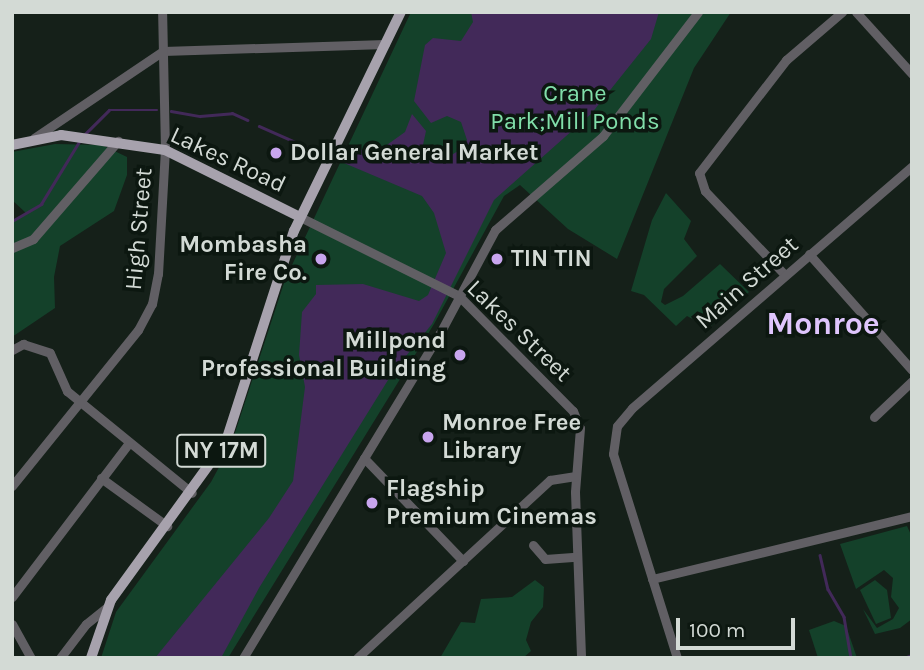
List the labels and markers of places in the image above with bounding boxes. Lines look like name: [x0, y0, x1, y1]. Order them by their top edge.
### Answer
place label: Dollar General Market: [290, 139, 539, 167]
marker: Dollar General Market: [268, 145, 284, 161]
place label: Mombasha Fire Co.: [179, 231, 307, 287]
place label: TIN TIN: [511, 245, 592, 273]
marker: Mombasha Fire Co.: [313, 251, 329, 267]
marker: TIN TIN: [489, 251, 505, 267]
place label: Millpond Professional Building: [201, 327, 446, 383]
marker: Millpond Professional Building: [452, 347, 468, 363]
place label: Monroe Free Library: [442, 409, 581, 465]
marker: Monroe Free Library: [420, 429, 436, 445]
place label: Flagship Premium Cinemas: [386, 475, 597, 531]
marker: Flagship Premium Cinemas: [364, 495, 380, 511]

